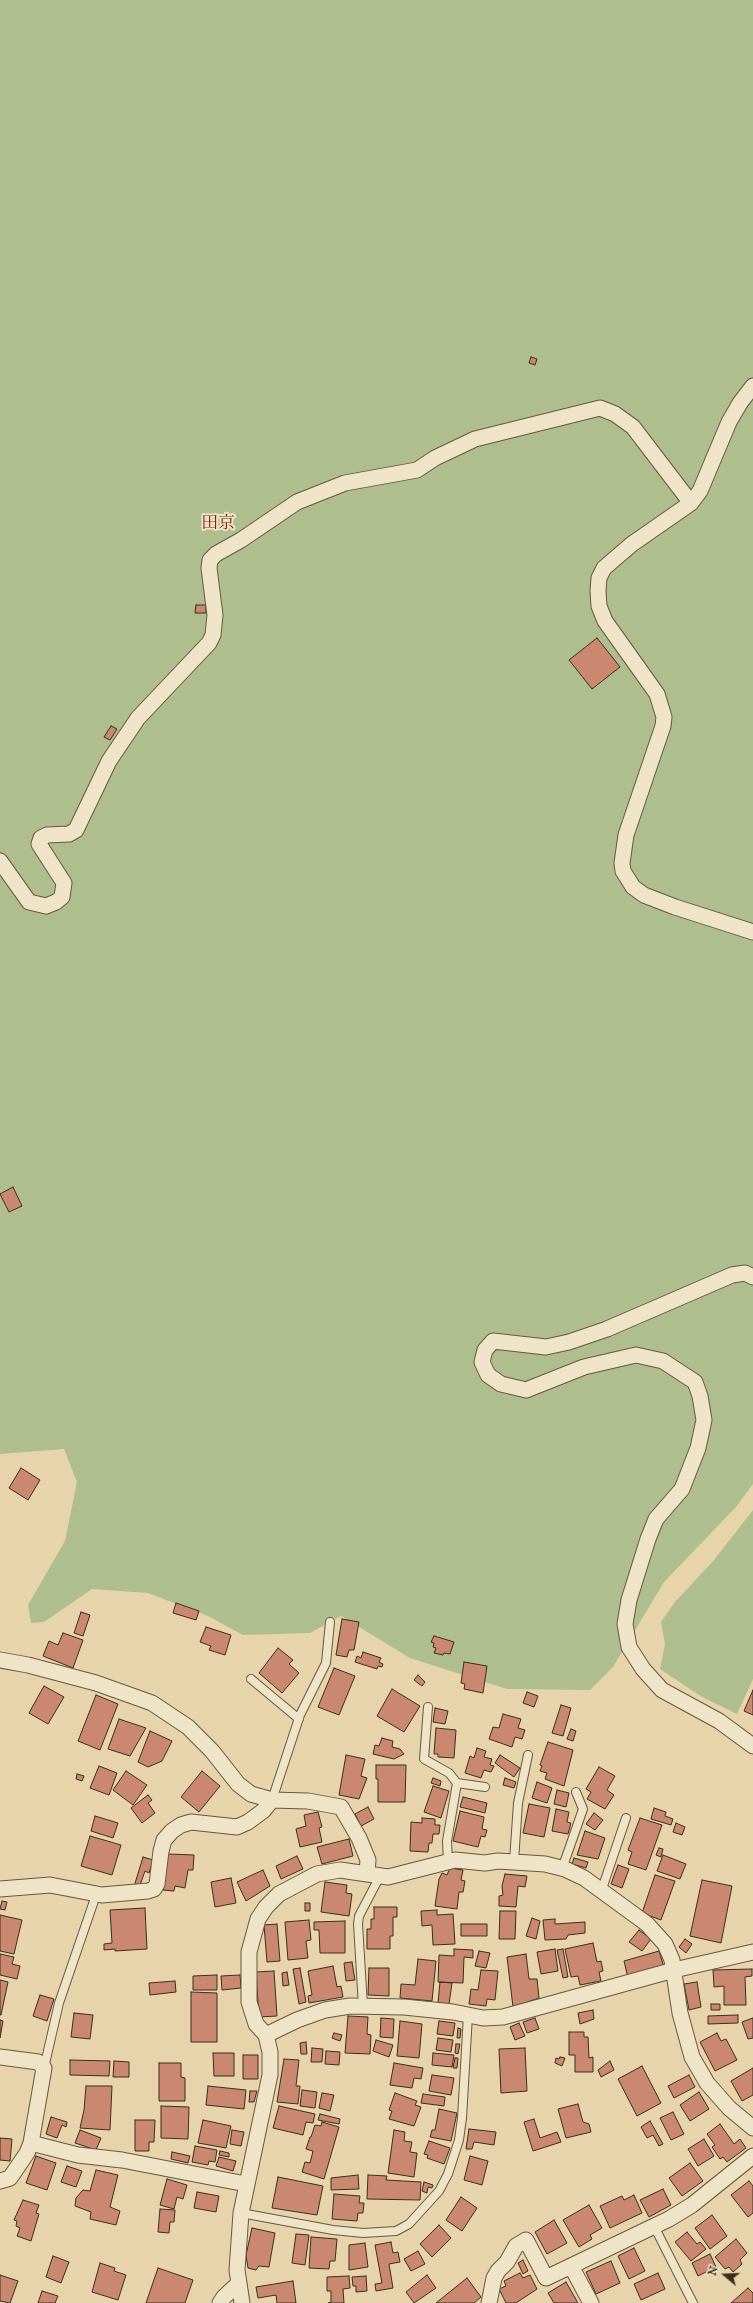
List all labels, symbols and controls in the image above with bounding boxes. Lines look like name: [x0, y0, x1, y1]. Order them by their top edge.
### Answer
district label: 田京: [201, 514, 235, 534]
north arrow: [705, 2255, 745, 2295]
text: N: [706, 2264, 721, 2277]

